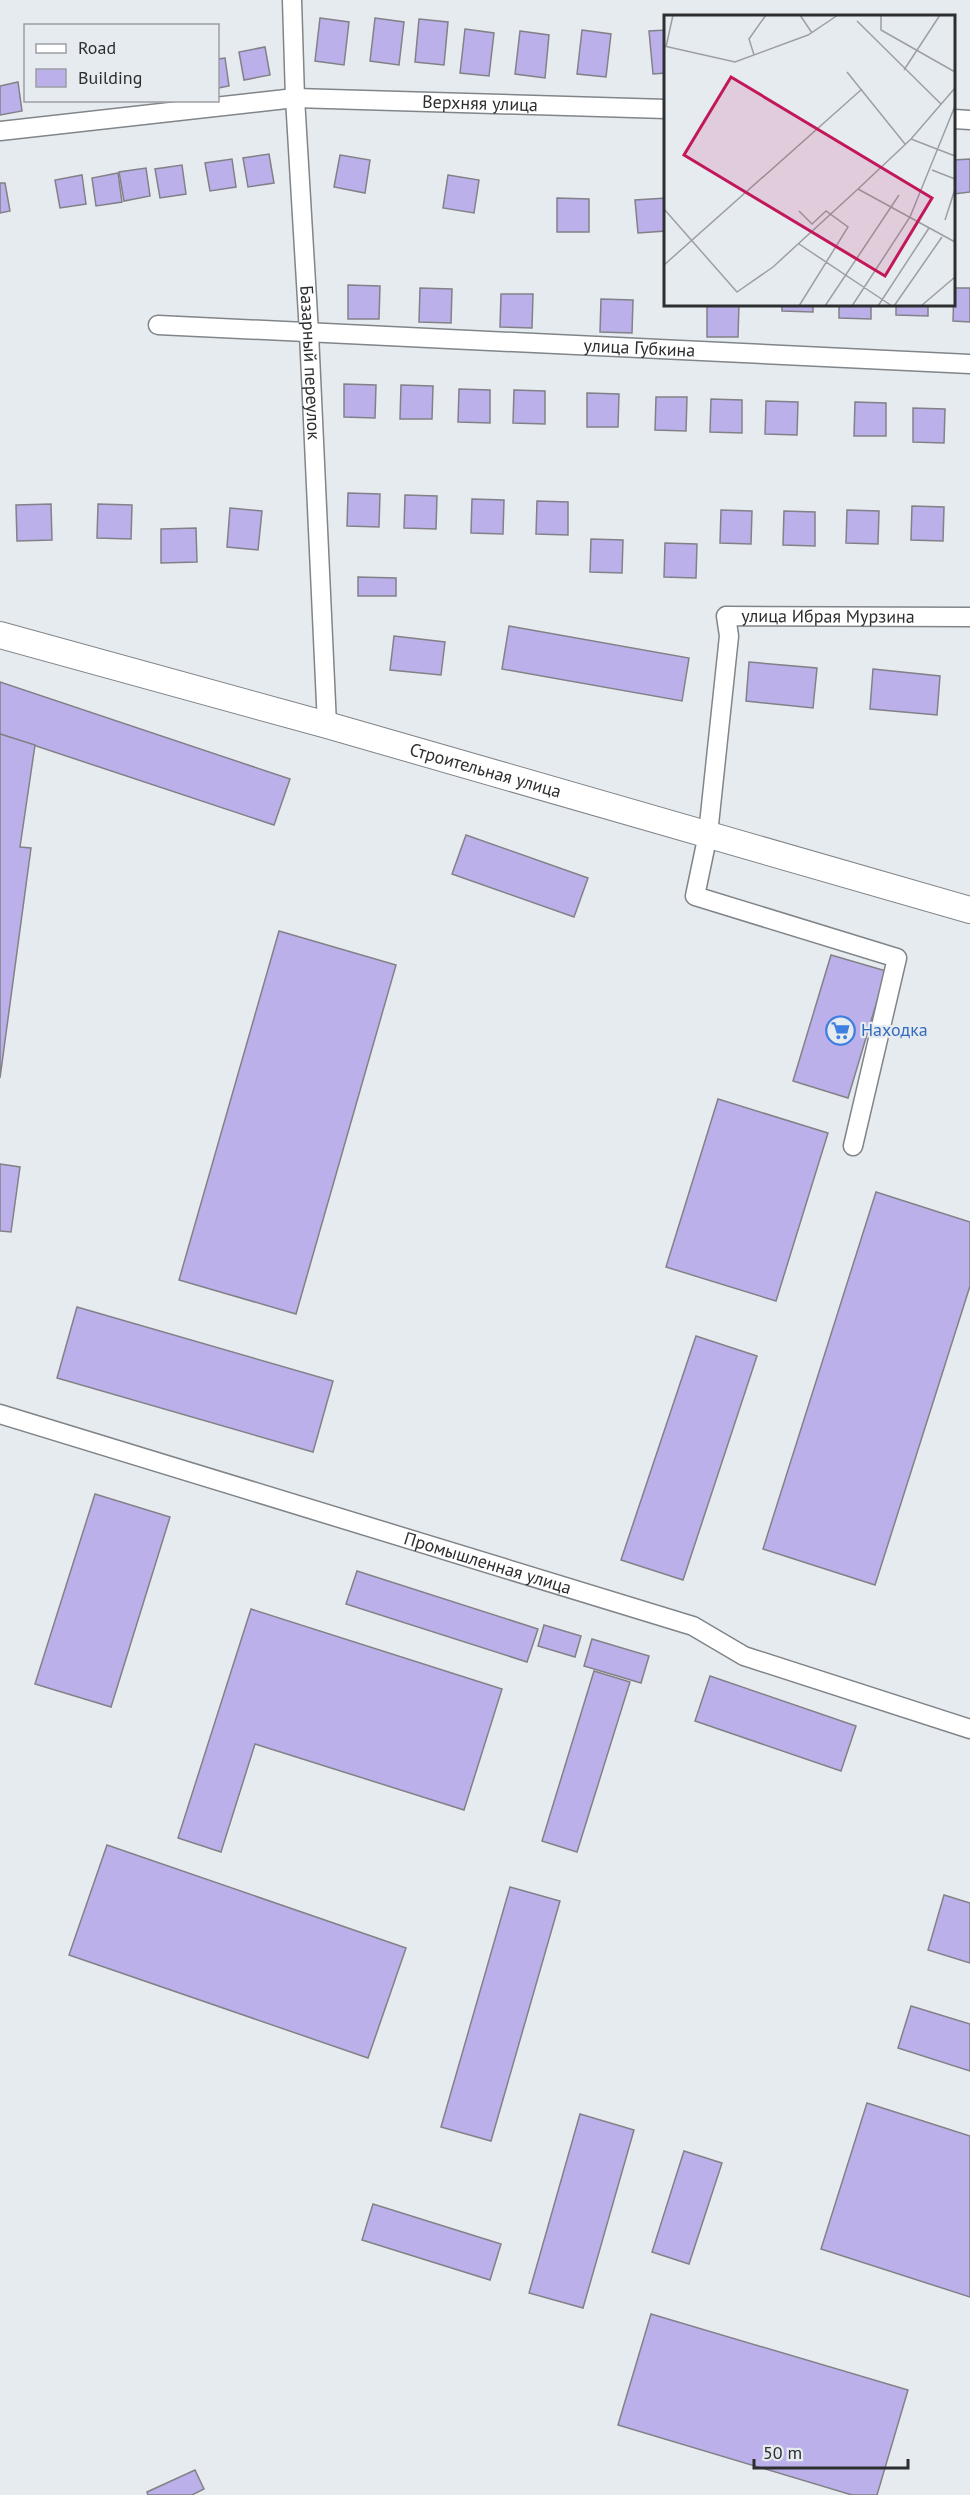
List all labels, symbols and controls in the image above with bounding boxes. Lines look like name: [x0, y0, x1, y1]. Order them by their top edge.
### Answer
inset map: [664, 15, 955, 306]
legend: [24, 24, 219, 102]
text: Road: [78, 36, 116, 59]
text: Building: [78, 66, 142, 89]
street label: Верхняя улица: [422, 90, 538, 116]
street label: Базарный переулок: [295, 285, 326, 441]
street label: улица Губкина: [583, 333, 696, 362]
street label: улица Ибрая Мурзина: [741, 604, 915, 628]
street label: Строительная улица: [407, 737, 564, 803]
supermarket icon: Находка: [824, 1014, 856, 1046]
place label: Находка: [861, 1018, 928, 1041]
street label: Промышленная улица: [401, 1526, 574, 1599]
scale bar: [754, 2432, 908, 2470]
text: 50 m: [763, 2441, 802, 2464]

